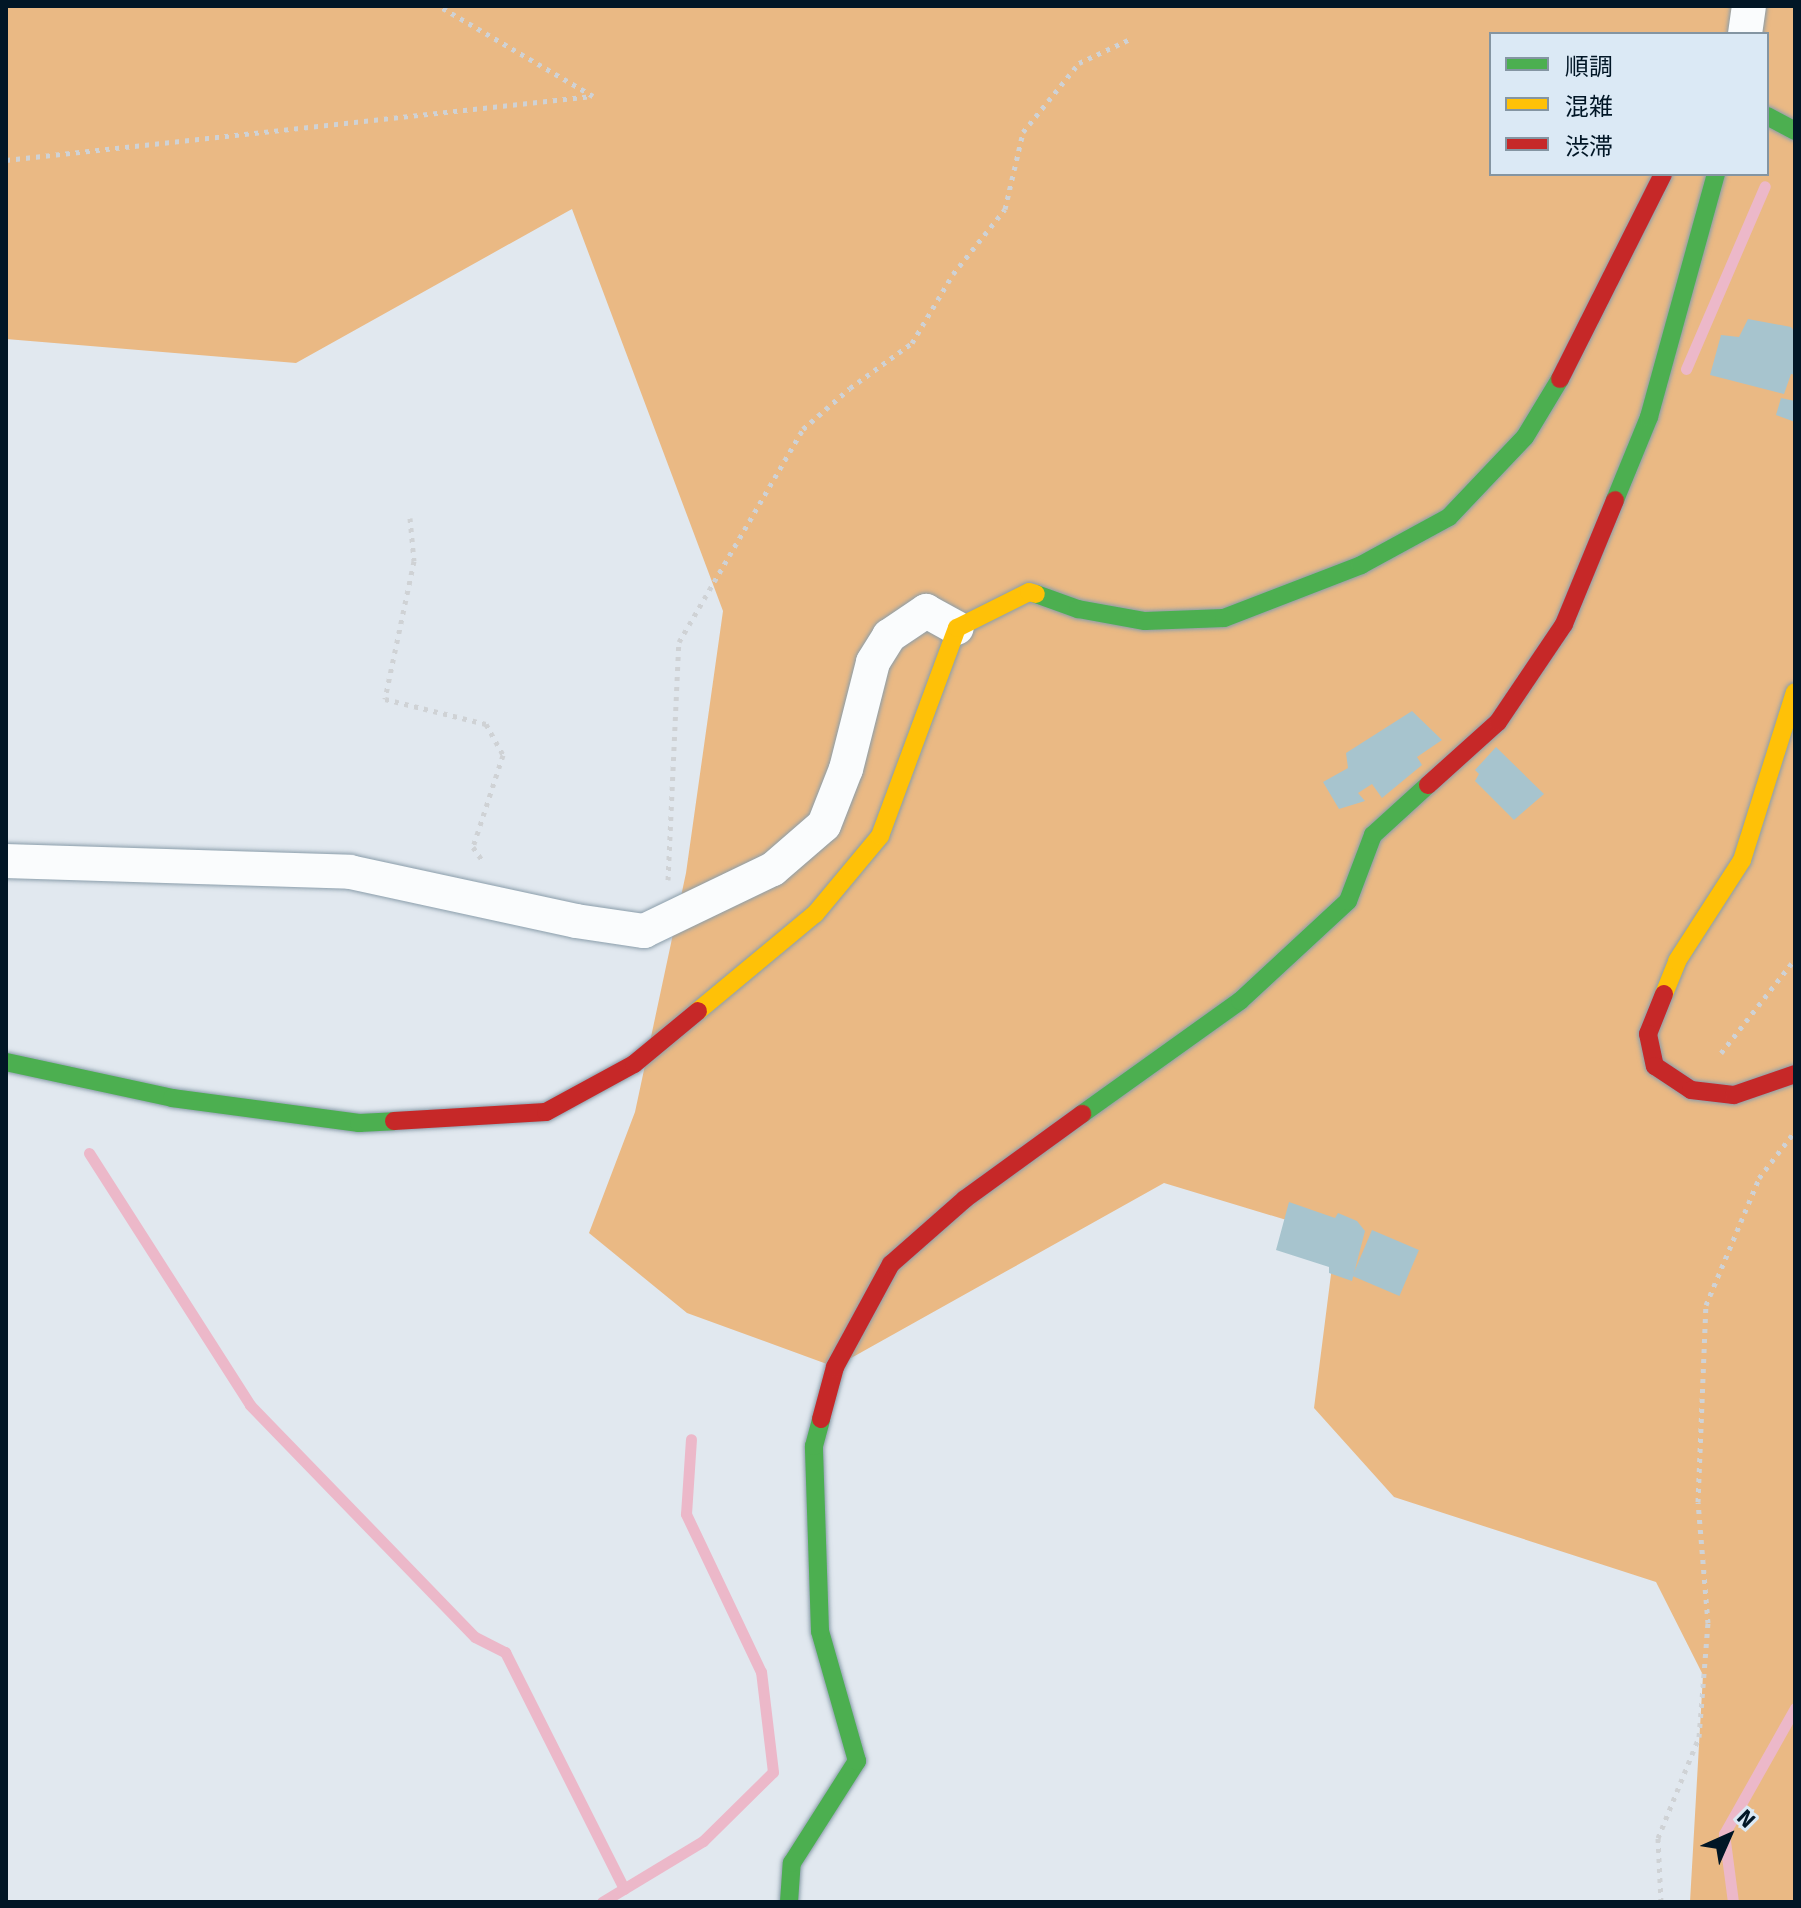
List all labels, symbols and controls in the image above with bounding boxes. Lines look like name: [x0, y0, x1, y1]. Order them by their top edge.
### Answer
legend: [1489, 32, 1769, 176]
text: 順調: [1565, 52, 1613, 82]
text: 混雑: [1565, 92, 1613, 122]
text: 渋滞: [1565, 132, 1613, 162]
north arrow: [1689, 1796, 1769, 1876]
text: N: [1731, 1804, 1761, 1834]

